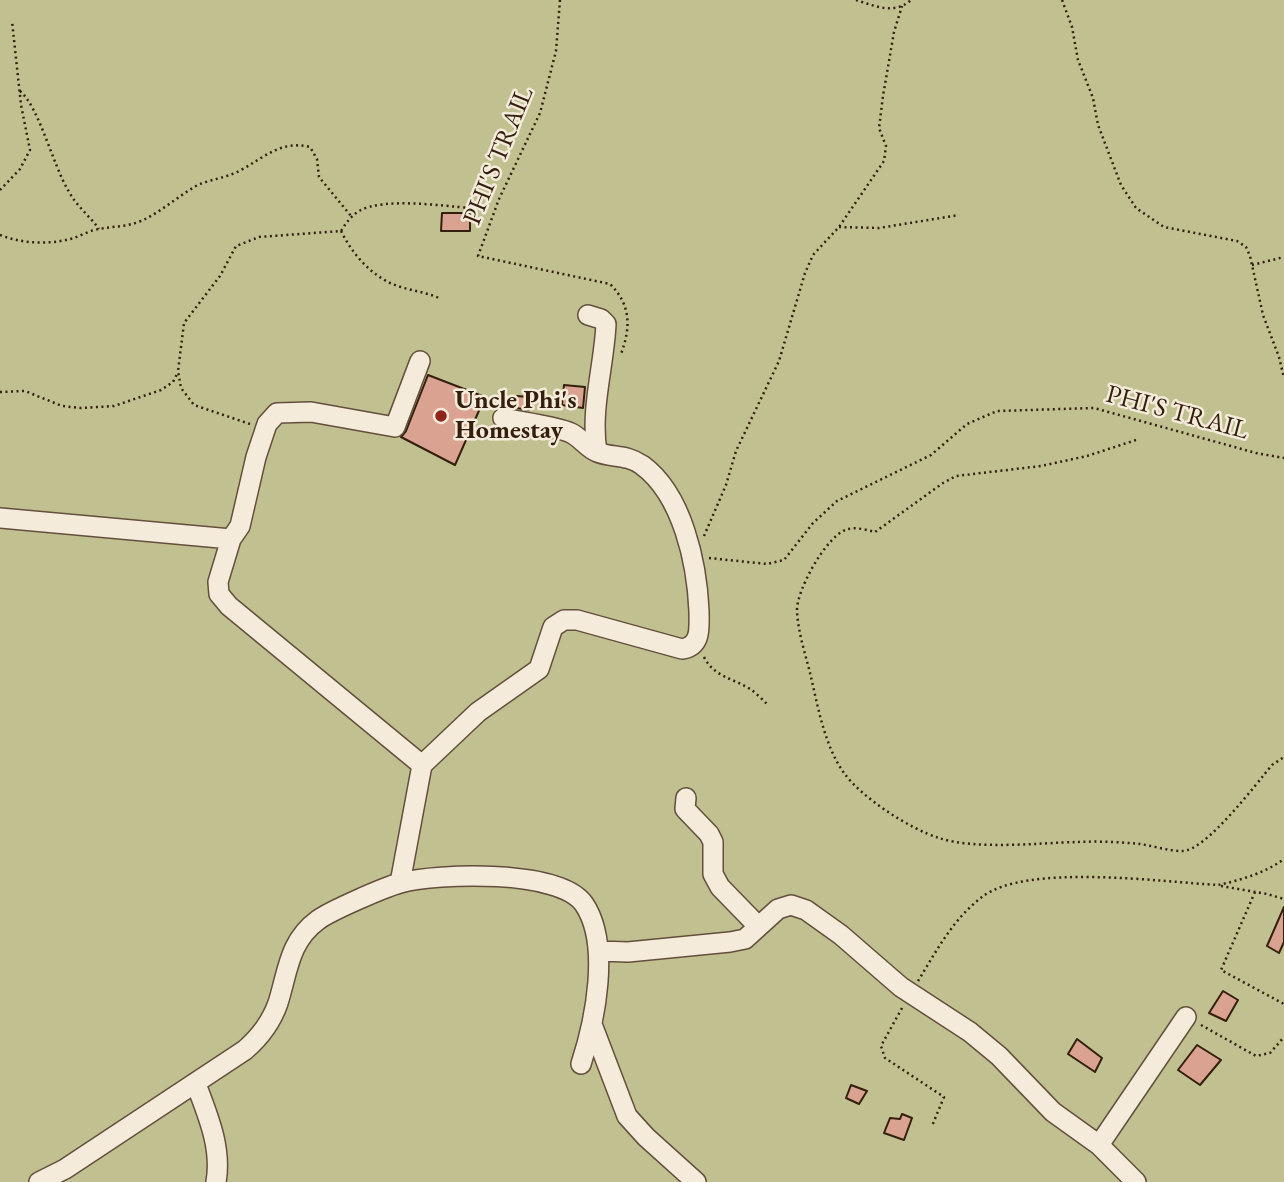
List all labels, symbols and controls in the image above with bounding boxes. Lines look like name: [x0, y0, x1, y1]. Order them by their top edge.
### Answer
street label: PHI'S TRAIL: [457, 83, 541, 229]
street label: PHI'S TRAIL: [1103, 379, 1251, 447]
place label: Uncle Phi's Homestay: [455, 385, 577, 446]
marker: Uncle Phi's Homestay: [433, 408, 449, 424]

